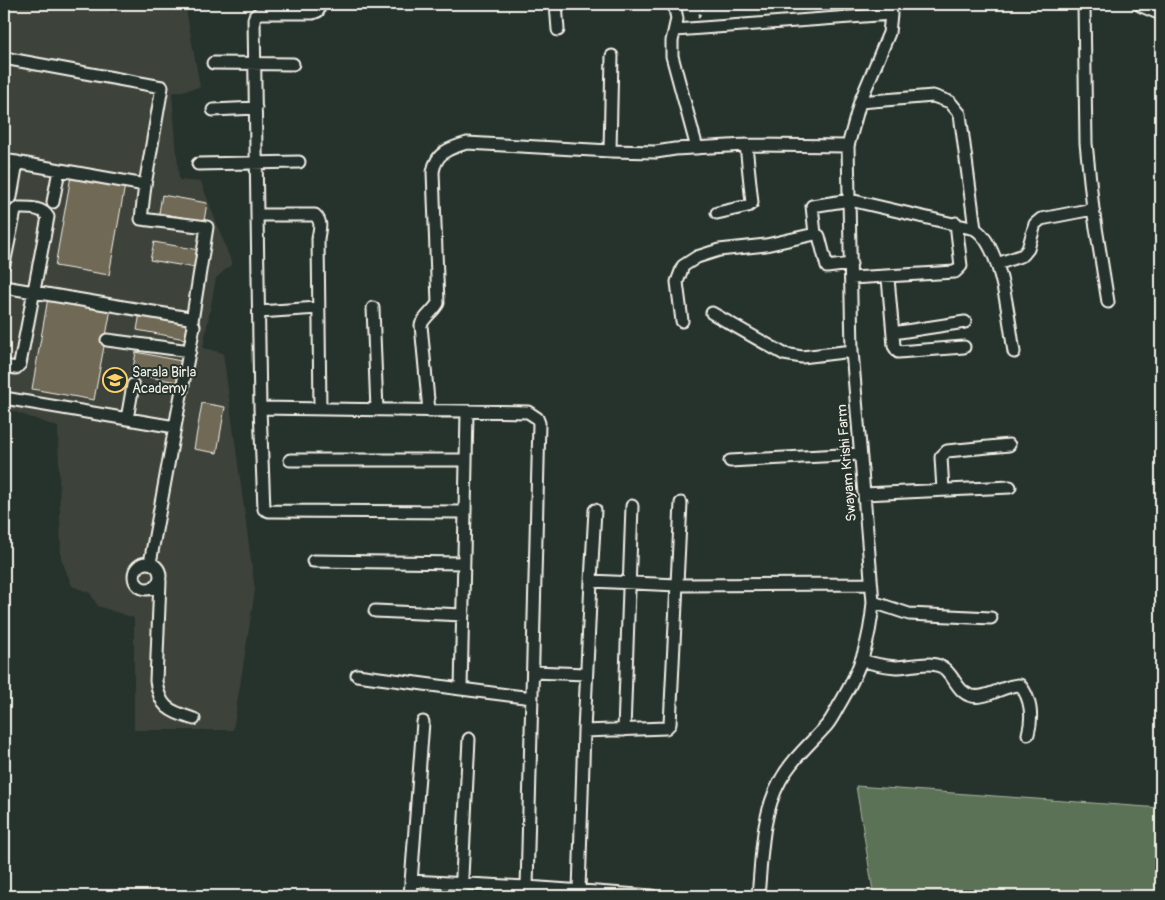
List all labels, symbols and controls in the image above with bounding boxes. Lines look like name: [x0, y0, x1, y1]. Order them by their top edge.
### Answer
place label: Sarala Birla Academy: [132, 364, 196, 397]
school or university icon: Sarala Birla Academy: [102, 367, 128, 393]
street label: Swayam Krishi Farm: [833, 403, 860, 522]

